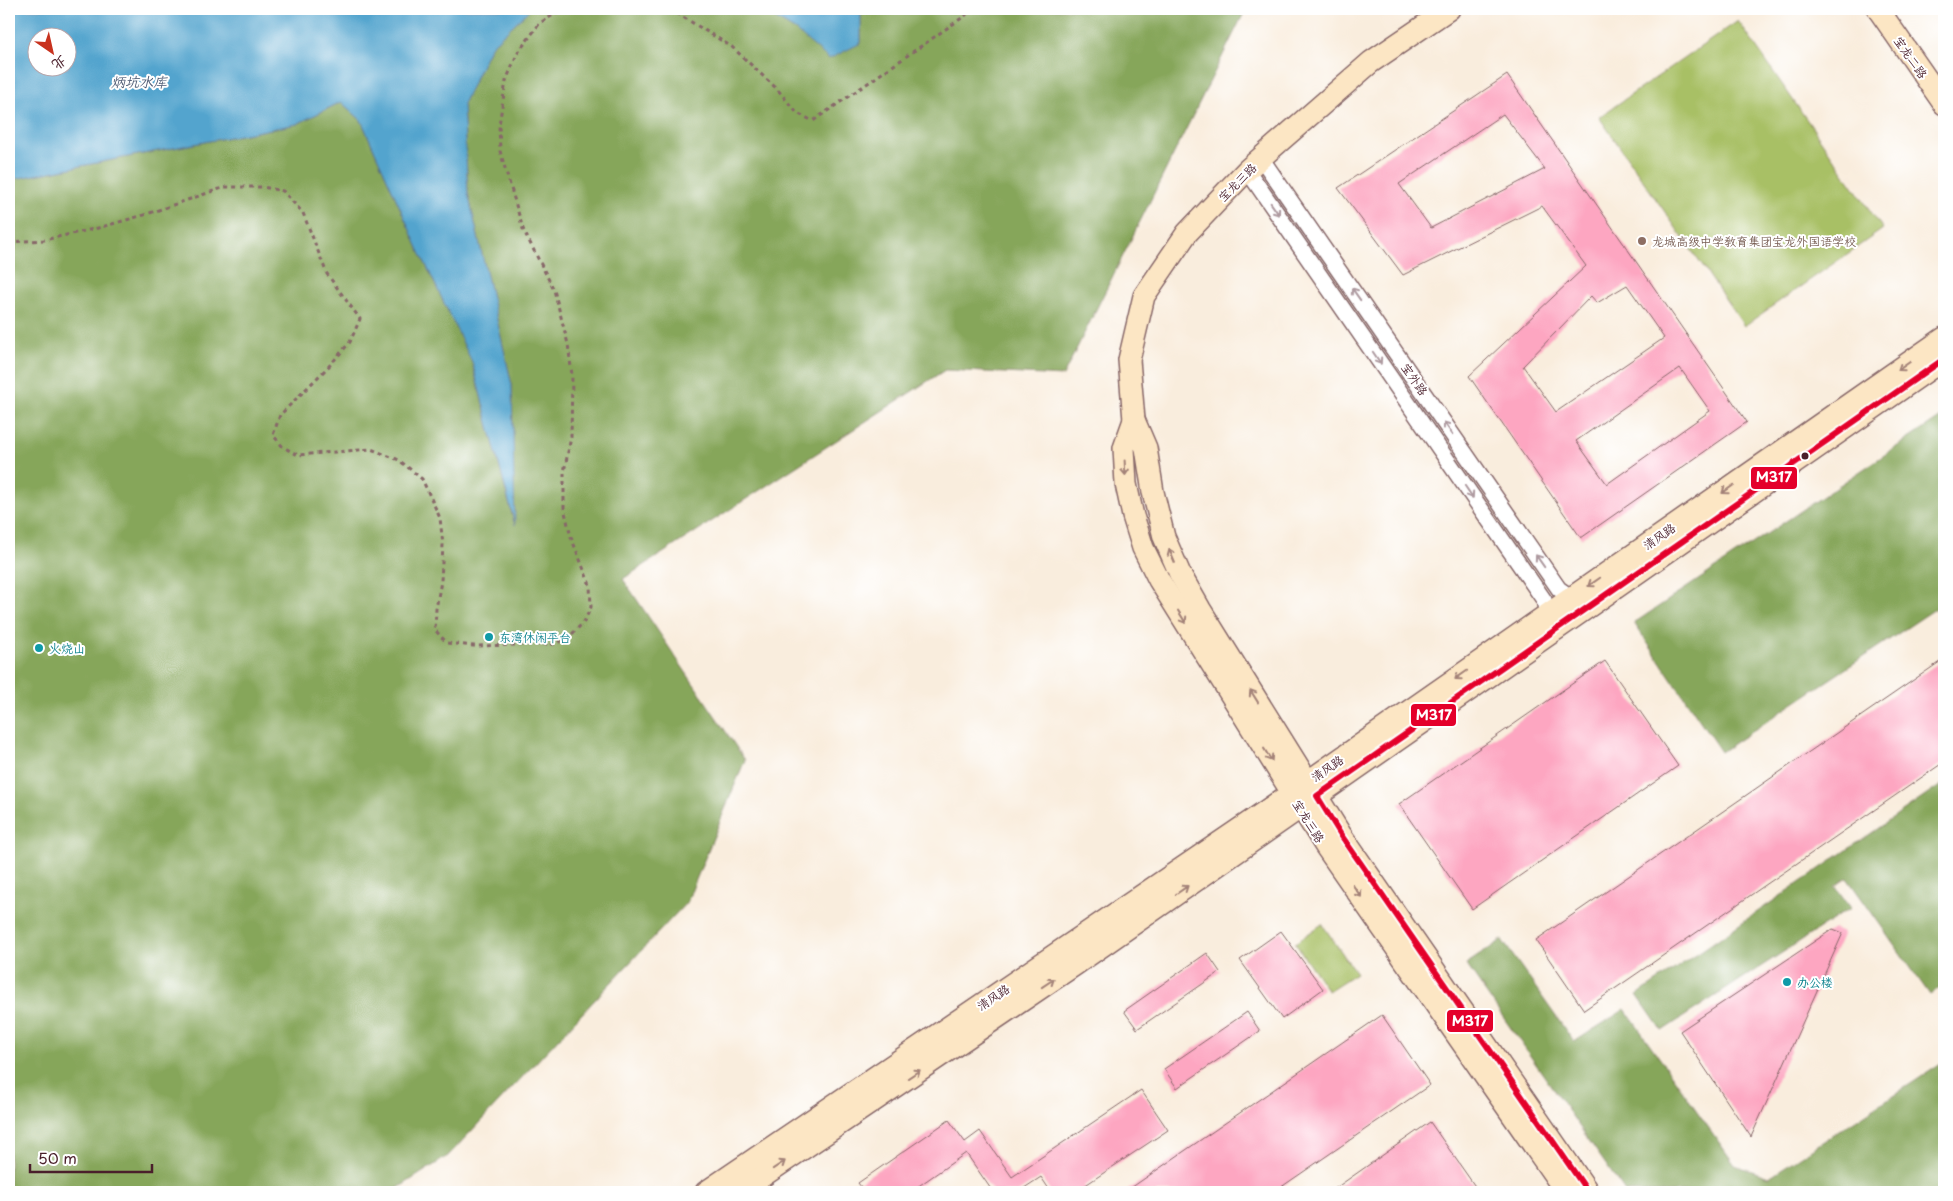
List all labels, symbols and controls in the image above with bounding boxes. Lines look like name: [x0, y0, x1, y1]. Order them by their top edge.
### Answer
north arrow: [28, 28, 78, 78]
street label: 宝龙二路: [1890, 32, 1932, 82]
text: 北: [48, 51, 71, 76]
water label: 炳坑水库: [111, 71, 168, 92]
street label: 宝龙三路: [1214, 159, 1260, 205]
one-way arrow: [1270, 202, 1280, 216]
place label: 龙城高级中学教育集团宝龙外国语学校: [1652, 232, 1856, 250]
marker: 龙城高级中学教育集团宝龙外国语学校: [1636, 235, 1648, 247]
one-way arrow: [1351, 287, 1361, 301]
one-way arrow: [1372, 350, 1382, 364]
street label: 宝外路: [1397, 359, 1433, 399]
one-way arrow: [1897, 361, 1911, 371]
one-way arrow: [1443, 421, 1453, 435]
unlabelled marker: [1800, 451, 1810, 461]
one-way arrow: [1121, 459, 1130, 475]
line badge: M317: [1750, 466, 1798, 490]
text: M317: [1756, 466, 1792, 487]
one-way arrow: [1464, 484, 1474, 498]
one-way arrow: [1721, 484, 1735, 494]
street label: 清风路: [1639, 518, 1679, 554]
one-way arrow: [1167, 549, 1176, 564]
one-way arrow: [1535, 555, 1545, 569]
one-way arrow: [1588, 577, 1602, 587]
one-way arrow: [1177, 610, 1187, 624]
place label: 东湾休闲平台: [499, 628, 571, 646]
marker: 东湾休闲平台: [483, 631, 495, 643]
place label: 火烧山: [49, 639, 85, 657]
marker: 火烧山: [33, 642, 45, 654]
one-way arrow: [1454, 670, 1468, 680]
one-way arrow: [1249, 689, 1259, 703]
line badge: M317: [1410, 703, 1457, 727]
text: M317: [1416, 704, 1452, 725]
one-way arrow: [1264, 748, 1274, 762]
street label: 清风路: [1307, 750, 1347, 786]
street label: 宝龙三路: [1289, 796, 1329, 846]
one-way arrow: [1352, 884, 1362, 898]
one-way arrow: [1175, 885, 1189, 895]
place label: 办公楼: [1797, 973, 1833, 991]
marker: 办公楼: [1781, 976, 1793, 988]
one-way arrow: [1041, 978, 1055, 988]
street label: 清风路: [973, 979, 1013, 1015]
line badge: M317: [1446, 1009, 1494, 1033]
text: M317: [1452, 1010, 1488, 1031]
one-way arrow: [907, 1069, 921, 1079]
scale bar: [30, 1141, 152, 1173]
text: 50 m: [38, 1146, 77, 1169]
one-way arrow: [772, 1160, 786, 1170]

